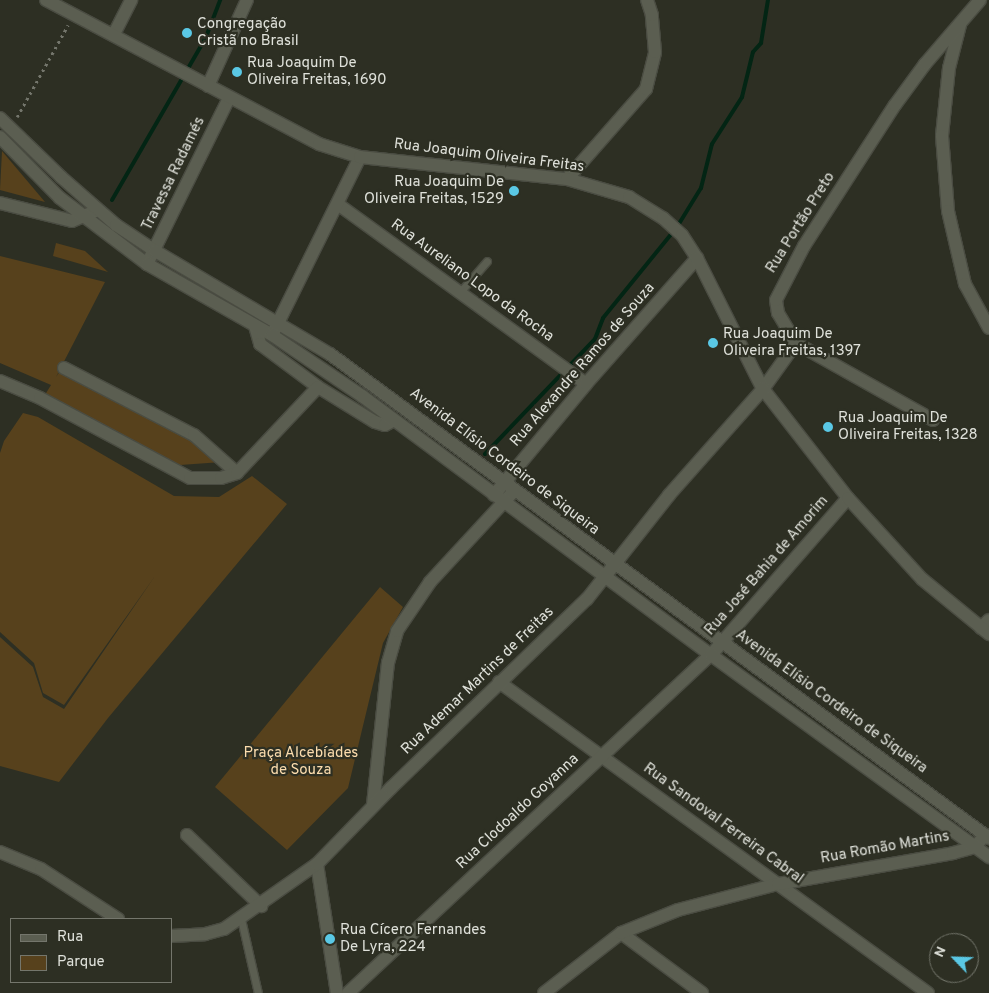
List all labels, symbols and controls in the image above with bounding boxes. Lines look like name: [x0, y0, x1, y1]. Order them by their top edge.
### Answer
place label: Congregação Cristã no Brasil: [197, 15, 299, 50]
marker: Congregação Cristã no Brasil: [181, 27, 193, 39]
place label: Rua Joaquim De Oliveira Freitas, 1690: [247, 54, 387, 89]
marker: Rua Joaquim De Oliveira Freitas, 1690: [231, 66, 243, 78]
street label: Travessa Radamés: [139, 114, 209, 234]
street label: Rua Joaquim Oliveira Freitas: [393, 135, 585, 177]
street label: Rua Portão Preto: [763, 169, 839, 277]
place label: Rua Joaquim De Oliveira Freitas, 1529: [364, 173, 504, 208]
marker: Rua Joaquim De Oliveira Freitas, 1529: [508, 185, 520, 197]
street label: Rua Aureliano Lopo da Rocha: [387, 216, 557, 346]
street label: Rua Alexandre Ramos de Souza: [507, 279, 659, 451]
place label: Rua Joaquim De Oliveira Freitas, 1397: [723, 325, 861, 360]
marker: Rua Joaquim De Oliveira Freitas, 1397: [707, 337, 719, 349]
street label: Avenida Elísio Cordeiro de Siqueira: [406, 385, 602, 539]
place label: Rua Joaquim De Oliveira Freitas, 1328: [838, 409, 978, 444]
marker: Rua Joaquim De Oliveira Freitas, 1328: [822, 421, 834, 433]
street label: Rua José Bahia de Amorim: [701, 492, 833, 640]
street label: Rua Ademar Martins de Freitas: [398, 603, 558, 759]
street label: Avenida Elísio Cordeiro de Siqueira: [731, 626, 931, 778]
park label: Praça Alcebíades de Souza: [243, 744, 359, 779]
street label: Rua Clodoaldo Goyanna: [453, 751, 583, 873]
street label: Rua Sandoval Ferreira Cabral: [639, 760, 807, 888]
street label: Rua Romão Martins: [819, 828, 951, 868]
legend: [10, 918, 172, 983]
place label: Rua Cícero Fernandes De Lyra, 224: [340, 921, 486, 956]
text: Rua: [57, 928, 83, 947]
marker: Rua Cícero Fernandes De Lyra, 224: [324, 933, 336, 945]
north arrow: [929, 933, 979, 983]
text: N: [931, 944, 951, 960]
text: Parque: [57, 953, 105, 972]

